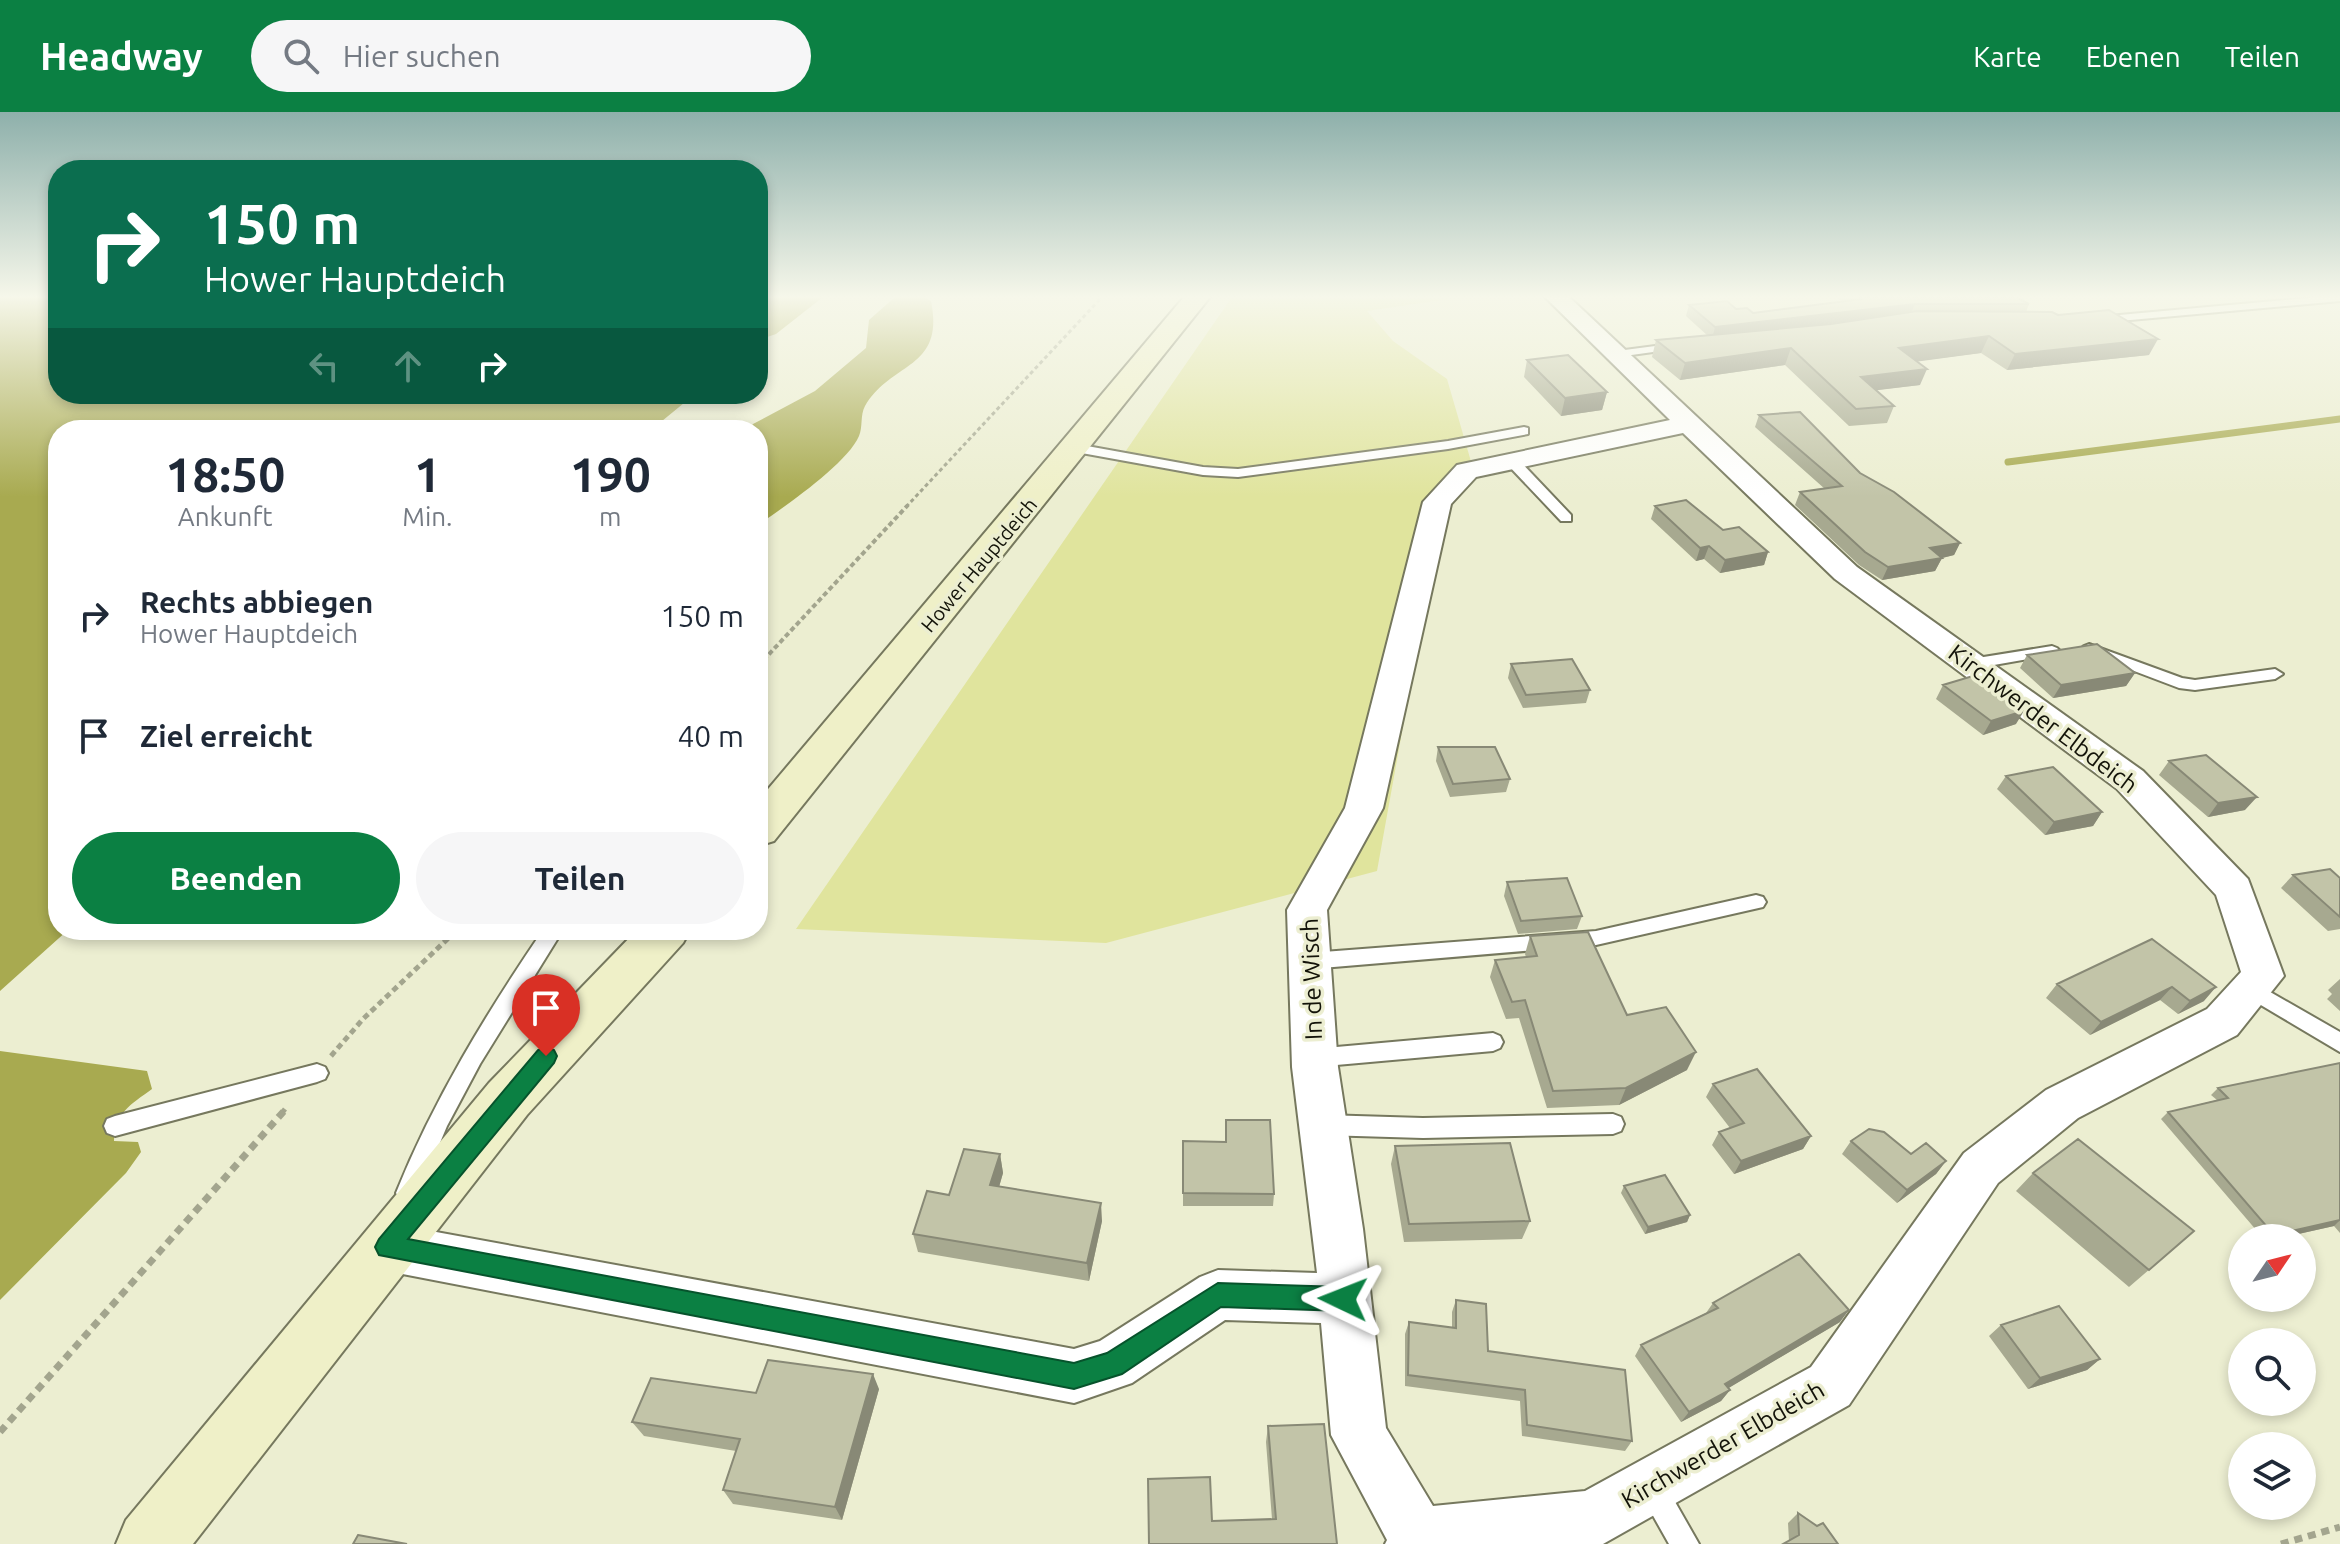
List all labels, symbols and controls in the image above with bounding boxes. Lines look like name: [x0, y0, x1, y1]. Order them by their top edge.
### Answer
search box: [251, 20, 811, 92]
icon: search: [279, 34, 323, 78]
text: Headway: [40, 35, 203, 77]
text: Hier suchen: [343, 39, 501, 73]
text: Karte: [1973, 41, 2042, 72]
text: Ebenen: [2086, 41, 2181, 72]
text: Teilen: [2225, 41, 2300, 72]
icon: right: [72, 192, 176, 296]
text: 150 m: [204, 192, 360, 255]
text: Hower Hauptdeich: [204, 258, 506, 299]
icon: left: [302, 344, 346, 388]
icon: ahead: [386, 344, 430, 388]
icon: right: [470, 344, 514, 388]
text: 18:50: [165, 447, 285, 501]
text: 1: [414, 447, 441, 501]
text: 190: [570, 447, 651, 501]
street label: Hower Hauptdeich: [916, 493, 1041, 636]
text: Ankunft: [178, 502, 273, 531]
text: Min.: [402, 502, 453, 531]
text: m: [599, 502, 621, 531]
text: Rechts abbiegen: [140, 585, 373, 619]
icon: right: [72, 594, 116, 638]
text: 150 m: [660, 599, 744, 633]
text: Hower Hauptdeich: [140, 619, 358, 648]
street label: Kirchwerder Elbdeich: [1944, 639, 2143, 798]
icon: arrive: [72, 714, 116, 758]
text: Ziel erreicht: [140, 719, 313, 753]
text: 40 m: [677, 719, 744, 753]
button: Beenden: [72, 832, 400, 924]
button: Teilen: [416, 832, 744, 924]
street label: In de Wisch: [1296, 918, 1327, 1040]
pin: [512, 974, 580, 1056]
icon: arrive: [524, 986, 568, 1030]
north arrow: [2228, 1224, 2316, 1312]
map controls: [2228, 1224, 2316, 1520]
position arrow: [1301, 1257, 1385, 1341]
button: search: [2228, 1328, 2316, 1416]
street label: Kirchwerder Elbdeich: [1617, 1376, 1829, 1514]
button: layers: [2228, 1432, 2316, 1520]

